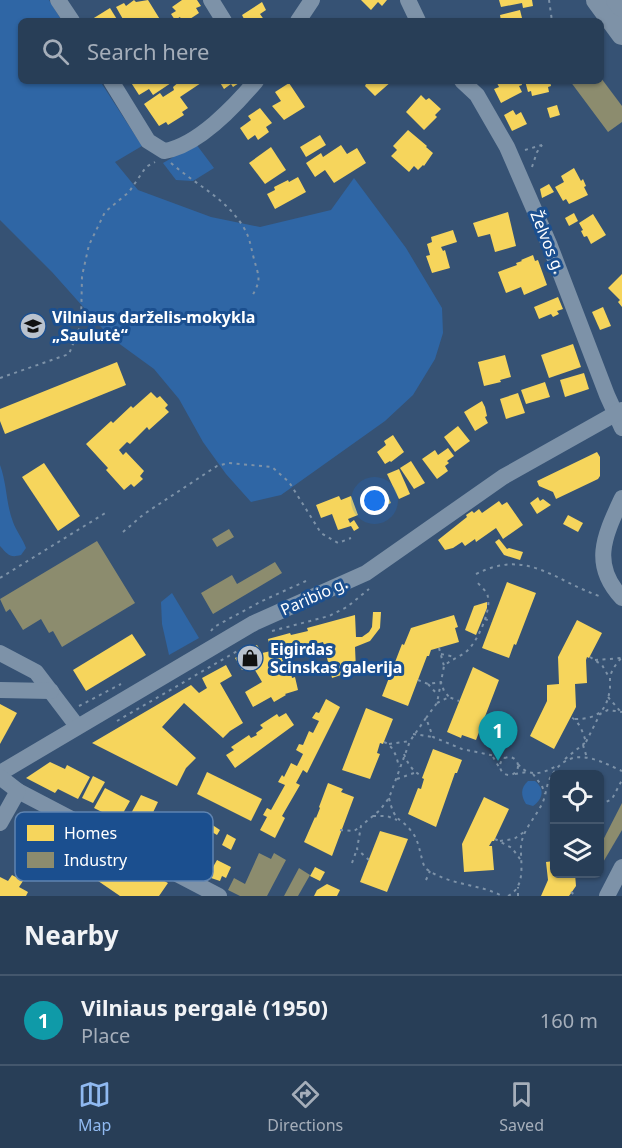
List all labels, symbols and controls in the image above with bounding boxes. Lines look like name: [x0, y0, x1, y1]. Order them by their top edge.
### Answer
search box: [18, 18, 604, 84]
icon: search: [39, 35, 72, 68]
text: Search here: [87, 36, 209, 66]
street label: Želvos g.: [525, 207, 571, 277]
place label: Vilniaus darželis-mokykla „Saulutė“: [52, 306, 255, 346]
school or university icon: Vilniaus darželis-mokykla „Saulutė“: [18, 311, 48, 341]
your location: [360, 486, 389, 515]
street label: Paribio g.: [277, 571, 351, 621]
place label: Eigirdas Scinskas galerija: [270, 638, 402, 678]
shop icon: Eigirdas Scinskas galerija: [235, 643, 265, 673]
pin: 1: [478, 712, 518, 761]
map controls: [550, 770, 604, 878]
button: locate: [550, 770, 604, 824]
legend: [15, 812, 213, 881]
text: Homes: [64, 822, 117, 844]
button: layers: [550, 824, 604, 878]
text: Industry: [64, 849, 128, 871]
text: Nearby: [24, 917, 119, 953]
text: Vilniaus pergalė (1950): [81, 992, 328, 1022]
text: 1: [38, 1007, 49, 1034]
text: 160 m: [540, 1007, 598, 1034]
text: Place: [81, 1022, 130, 1049]
tab: Map: [78, 1078, 111, 1136]
tab: Directions: [267, 1078, 343, 1136]
tab: Saved: [499, 1078, 544, 1136]

